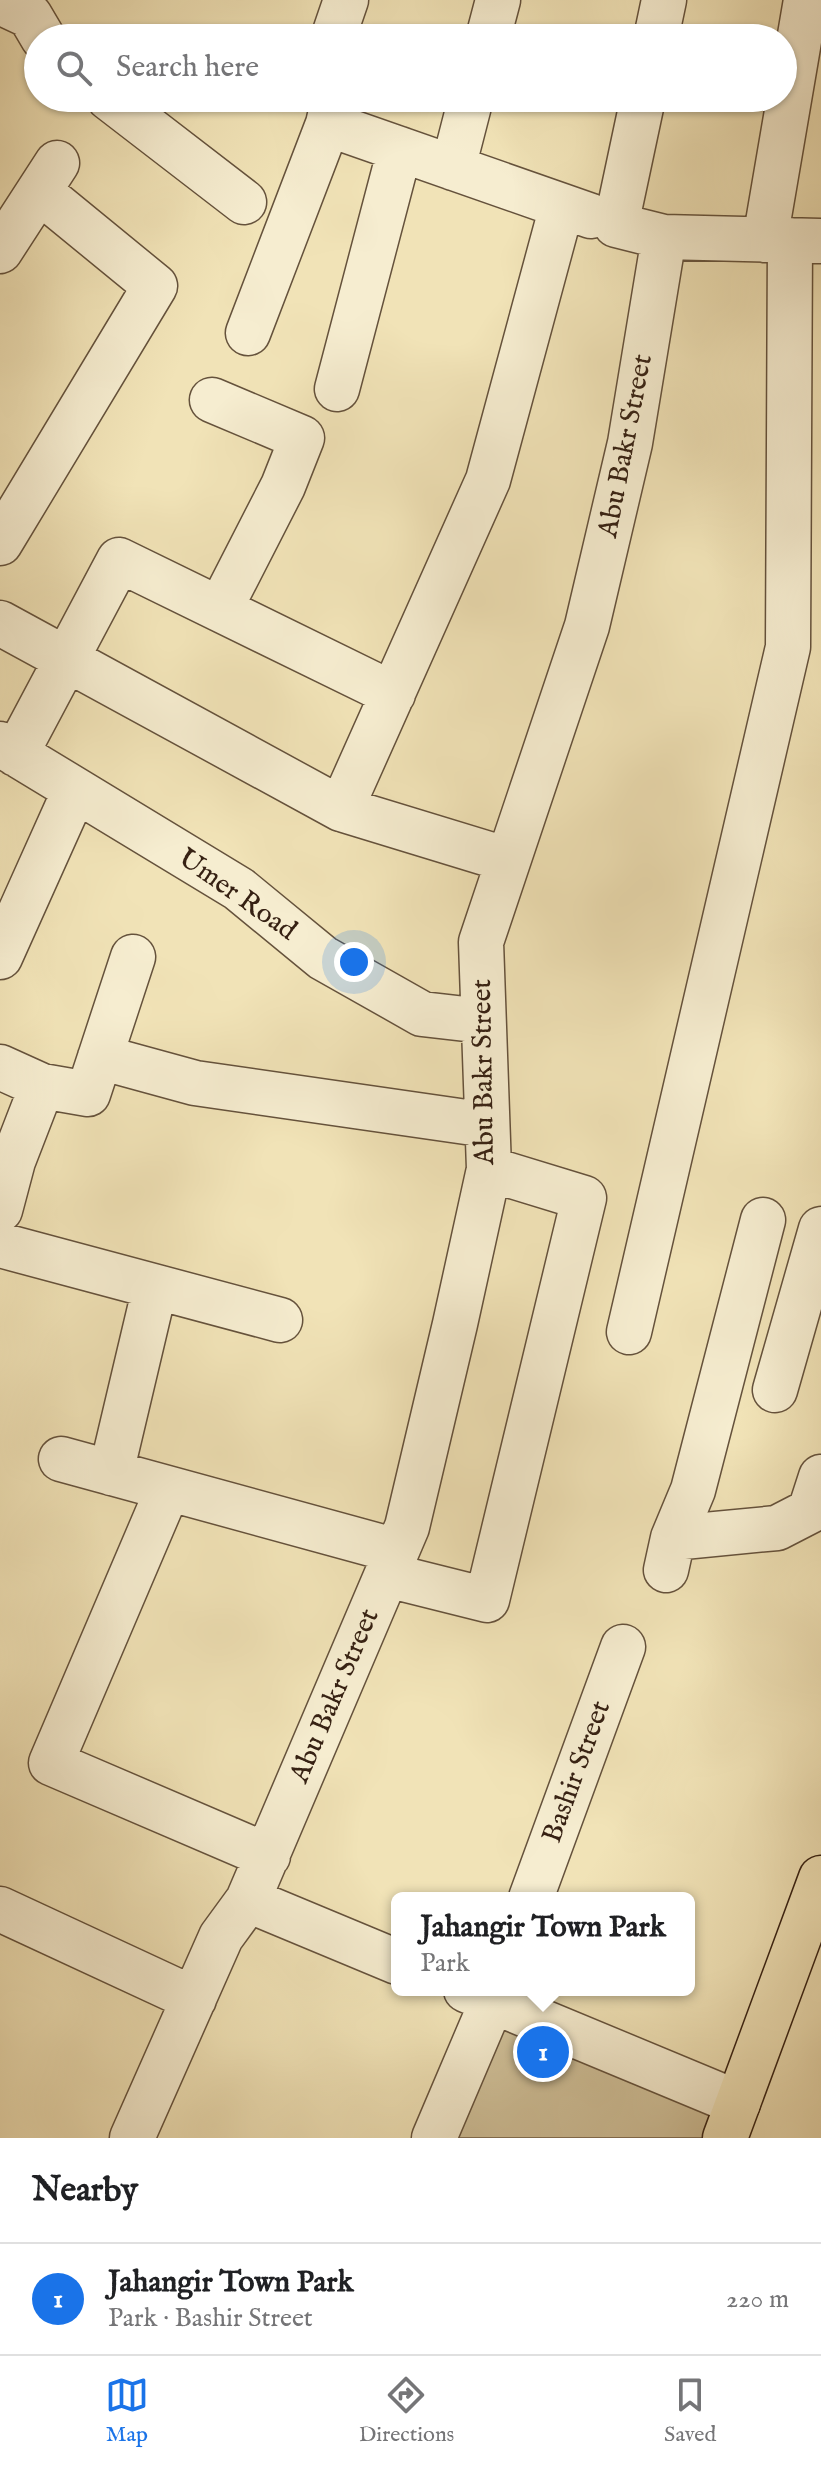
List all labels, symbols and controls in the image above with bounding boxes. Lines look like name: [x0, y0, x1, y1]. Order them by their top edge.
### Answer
search box: [24, 24, 797, 112]
icon: search: [52, 46, 96, 90]
text: Search here: [116, 49, 259, 87]
street label: Abu Bakr Street: [591, 351, 661, 542]
street label: Umer Road: [171, 841, 303, 949]
your location: [334, 942, 374, 982]
street label: Abu Bakr Street: [465, 978, 503, 1166]
street label: Abu Bakr Street: [282, 1603, 388, 1789]
street label: Bashir Street: [535, 1696, 619, 1848]
popup: [391, 1892, 695, 1996]
text: Jahangir Town Park: [420, 1909, 666, 1947]
text: Park: [420, 1947, 470, 1980]
pin: 1: [517, 2022, 569, 2082]
text: Nearby: [32, 2169, 138, 2212]
text: Jahangir Town Park: [108, 2264, 354, 2302]
text: 1: [53, 2283, 63, 2316]
text: 220 m: [726, 2283, 789, 2316]
text: Park · Bashir Street: [108, 2302, 313, 2335]
tab: Map: [105, 2373, 149, 2449]
tab: Directions: [359, 2373, 454, 2449]
tab: Saved: [664, 2373, 716, 2449]

